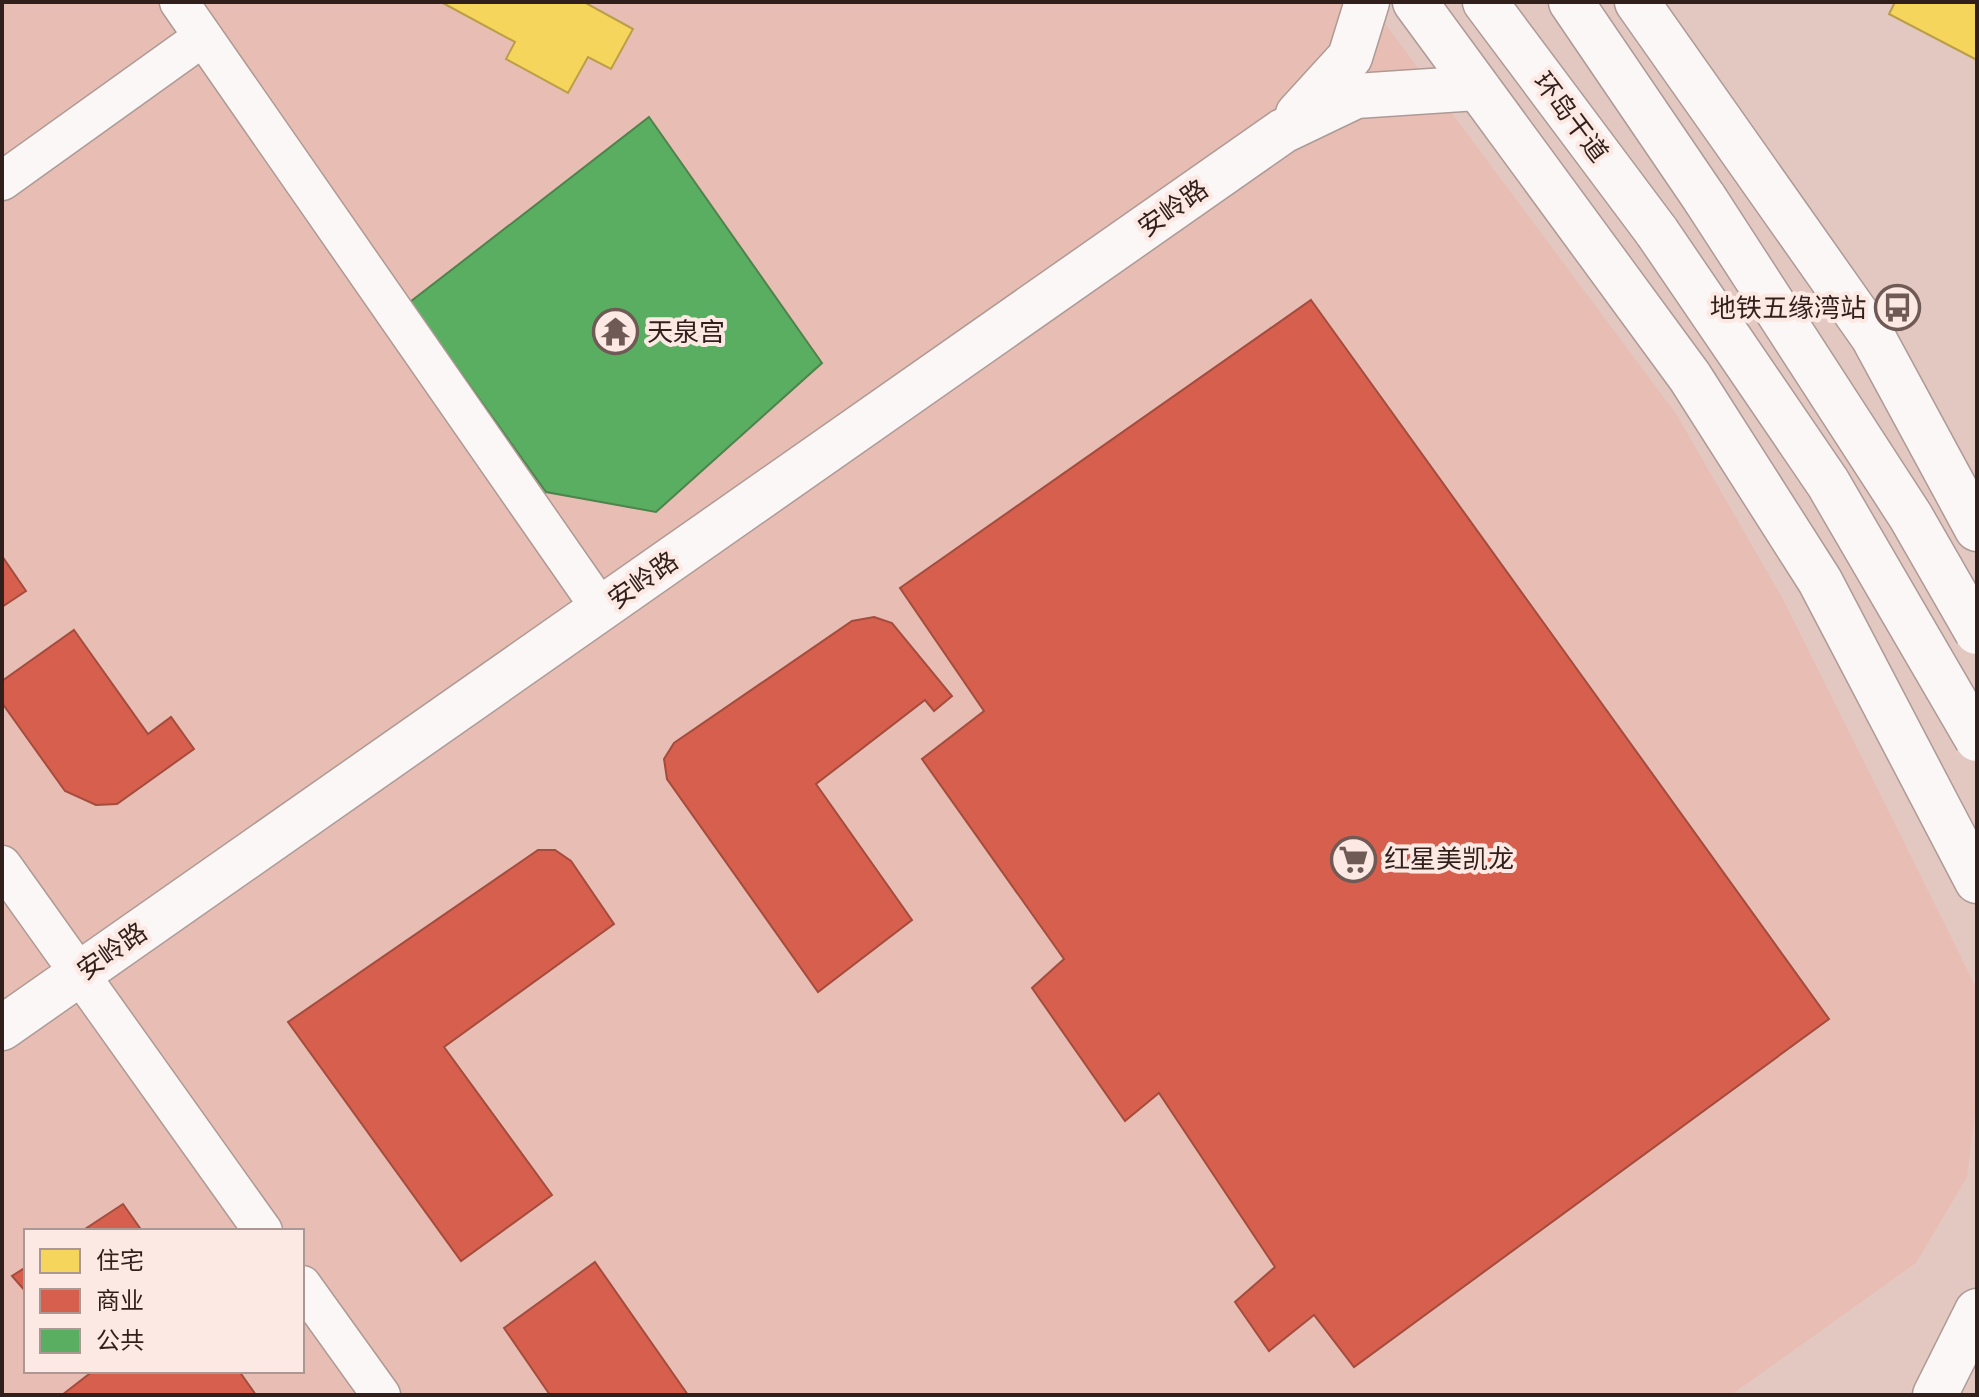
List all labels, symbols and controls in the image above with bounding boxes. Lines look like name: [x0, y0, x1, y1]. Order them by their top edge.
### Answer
street label: 环岛干道: [1527, 66, 1615, 168]
street label: 安岭路: [1132, 173, 1214, 243]
bus stop icon: 地铁五缘湾站: [1873, 284, 1921, 332]
place label: 地铁五缘湾站: [1710, 292, 1866, 324]
temple icon: 天泉宫: [592, 308, 640, 356]
place label: 天泉宫: [647, 316, 725, 348]
street label: 安岭路: [602, 545, 684, 615]
supermarket icon: 红星美凯龙: [1329, 835, 1377, 883]
place label: 红星美凯龙: [1384, 843, 1514, 875]
street label: 安岭路: [71, 916, 153, 986]
legend: [24, 1229, 304, 1373]
text: 住宅: [96, 1246, 144, 1275]
text: 商业: [96, 1286, 144, 1315]
text: 公共: [96, 1326, 144, 1355]

